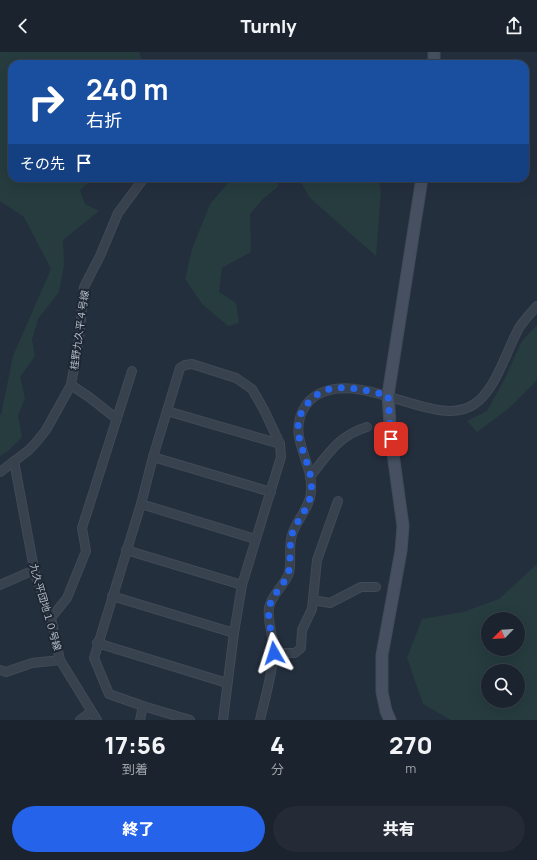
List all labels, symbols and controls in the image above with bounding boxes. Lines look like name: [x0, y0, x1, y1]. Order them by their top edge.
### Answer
text: Turnly: [241, 14, 296, 38]
icon: back: [12, 15, 34, 37]
icon: share: [503, 15, 525, 37]
text: 240 m: [86, 70, 168, 108]
icon: right: [20, 76, 72, 128]
text: 右折: [86, 108, 122, 132]
icon: arrive: [73, 152, 95, 174]
text: その先: [20, 153, 65, 174]
street label: 桂野九久平４号線: [67, 289, 91, 371]
pin: [374, 422, 408, 456]
icon: arrive: [380, 428, 402, 450]
street label: 九久平団地１０号線: [27, 562, 65, 652]
north arrow: [481, 612, 525, 656]
map controls: [481, 612, 525, 708]
position arrow: [253, 632, 295, 674]
button: search: [481, 664, 525, 708]
text: 17:56: [104, 728, 166, 761]
text: 4: [270, 728, 285, 761]
text: 270: [389, 728, 433, 761]
text: m: [405, 759, 416, 777]
text: 到着: [122, 760, 148, 778]
text: 分: [271, 760, 284, 778]
button: 終了: [12, 806, 265, 852]
button: 共有: [273, 806, 525, 852]

